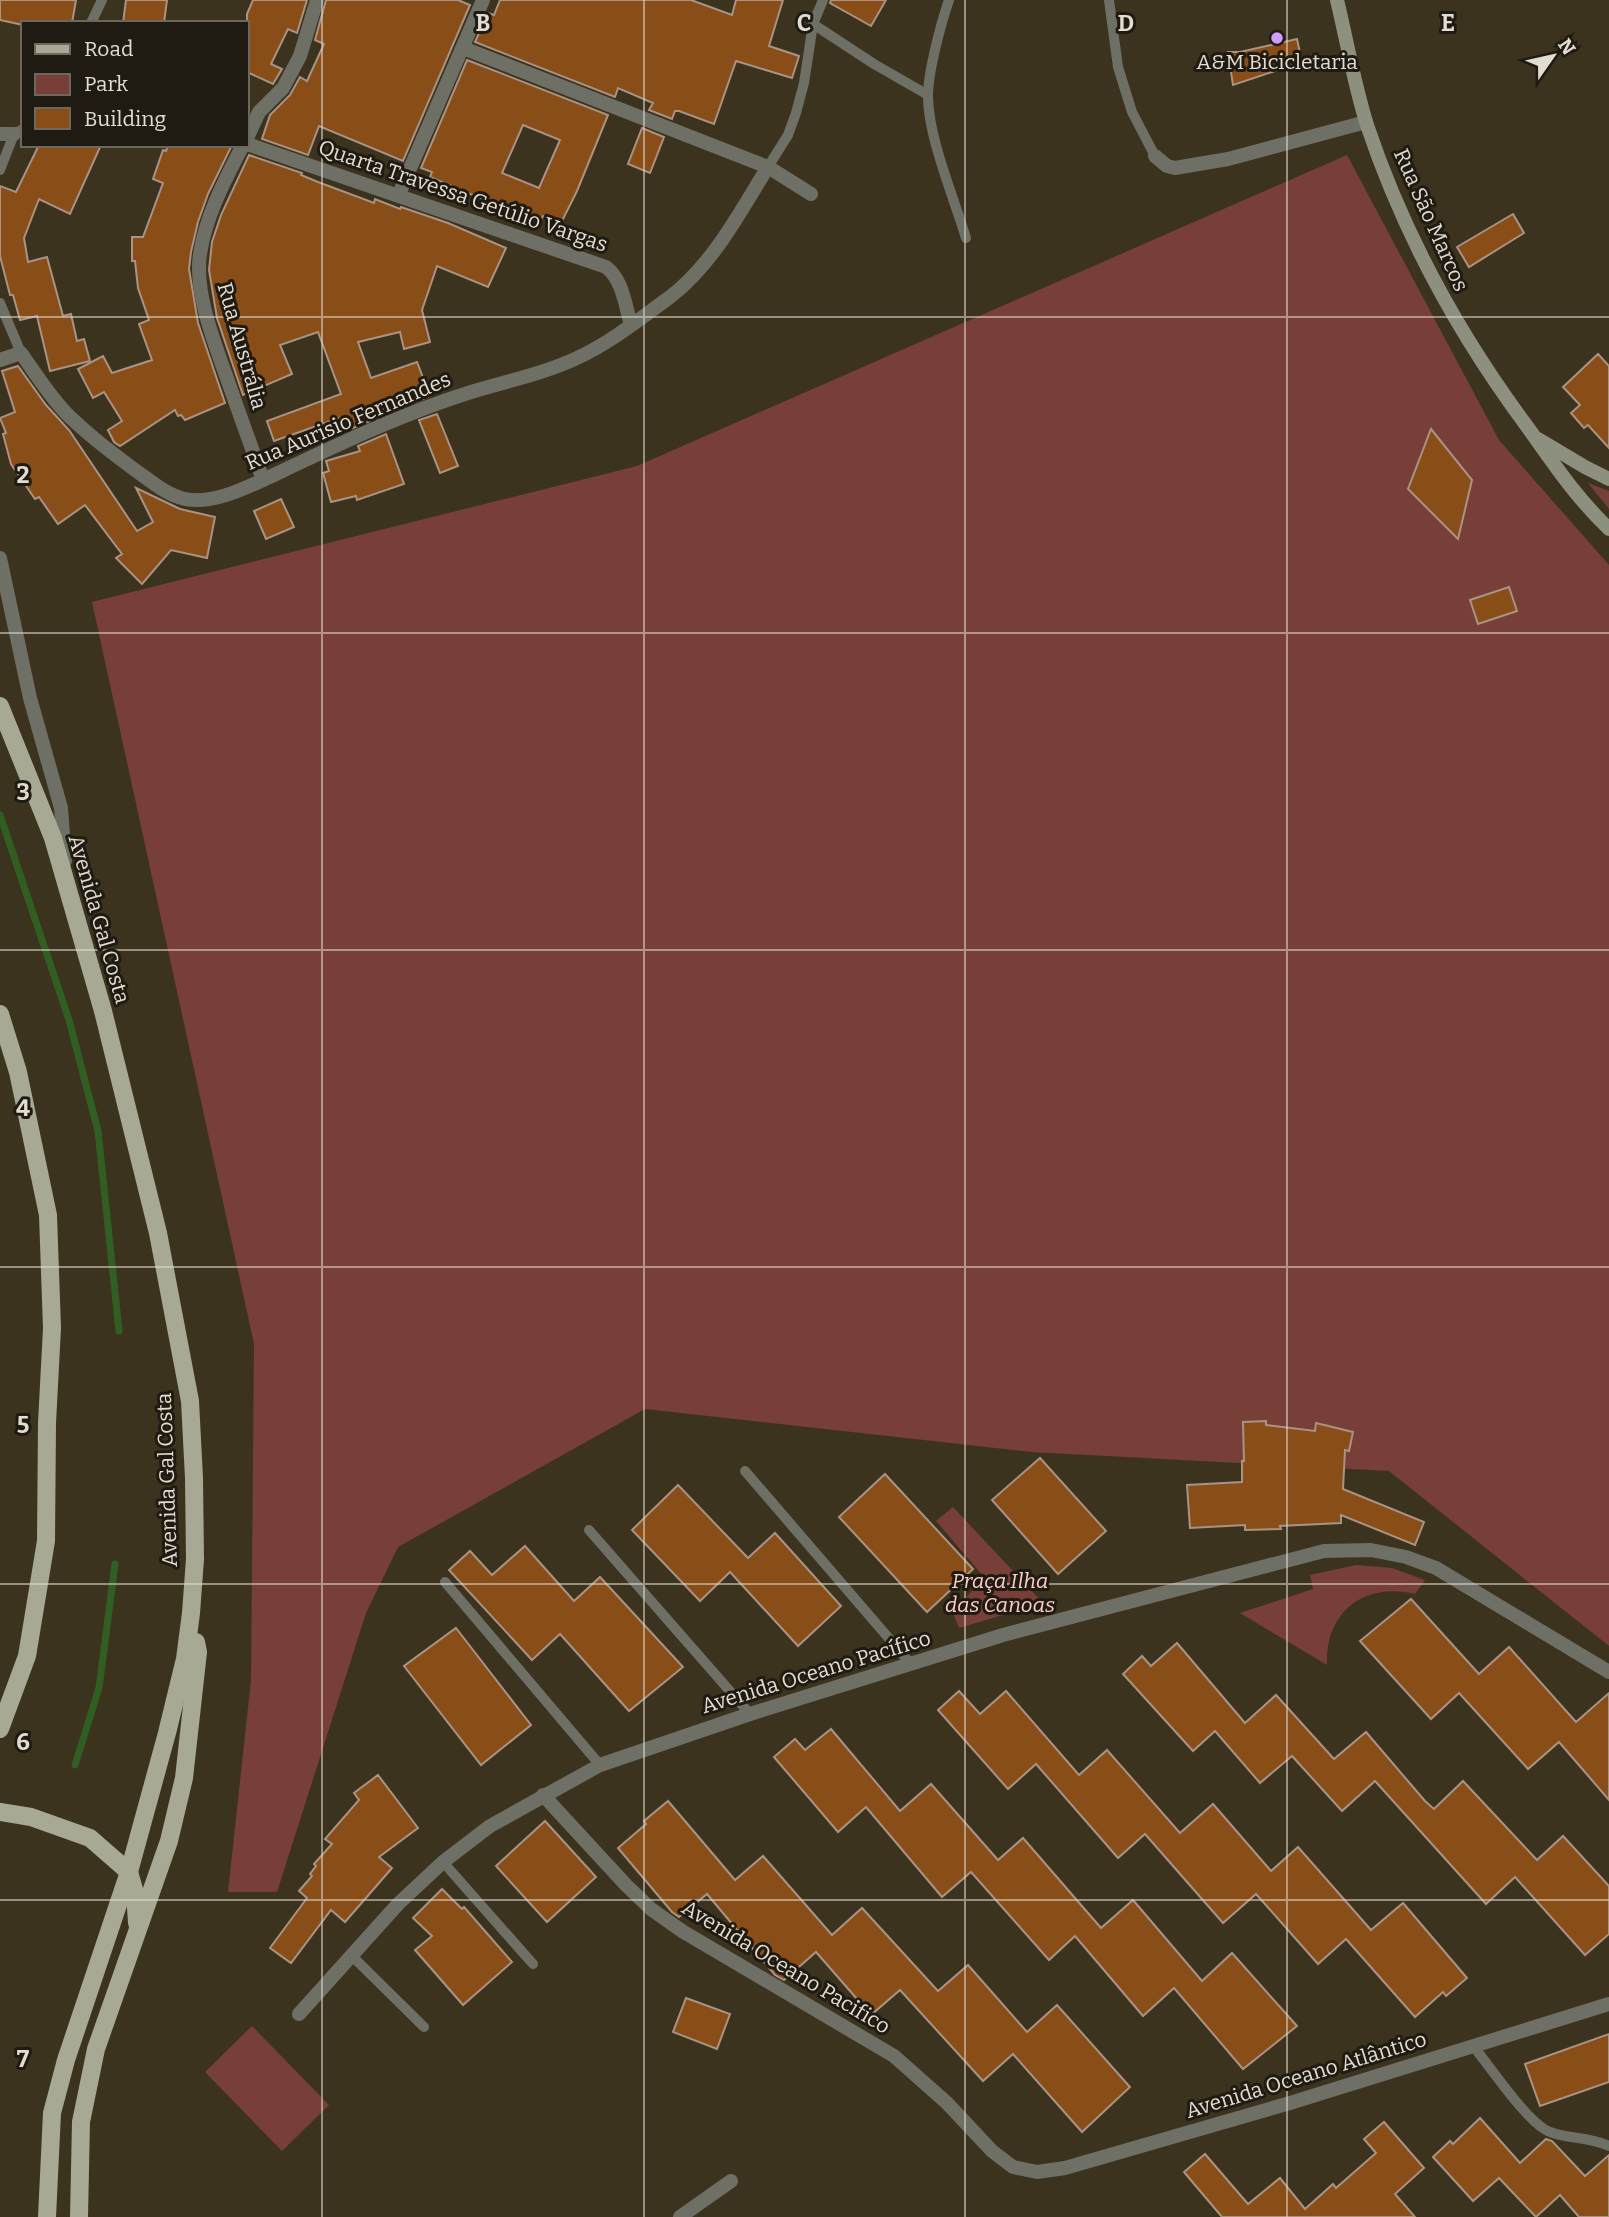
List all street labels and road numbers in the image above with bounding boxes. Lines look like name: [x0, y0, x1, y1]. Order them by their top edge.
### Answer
street label: Quarta Travessa Getúlio Vargas: [315, 134, 611, 258]
street label: Rua São Marcos: [1388, 145, 1474, 295]
street label: Rua Austrália: [211, 280, 273, 413]
street label: Rua Aurisio Fernandes: [241, 366, 455, 476]
street label: Avenida Gal Costa: [62, 832, 136, 1007]
street label: Avenida Gal Costa: [151, 1392, 183, 1568]
street label: Avenida Oceano Pacífico: [698, 1625, 934, 1719]
street label: Avenida Oceano Pacifico: [677, 1894, 895, 2040]
street label: Avenida Oceano Atlântico: [1182, 2026, 1430, 2124]

